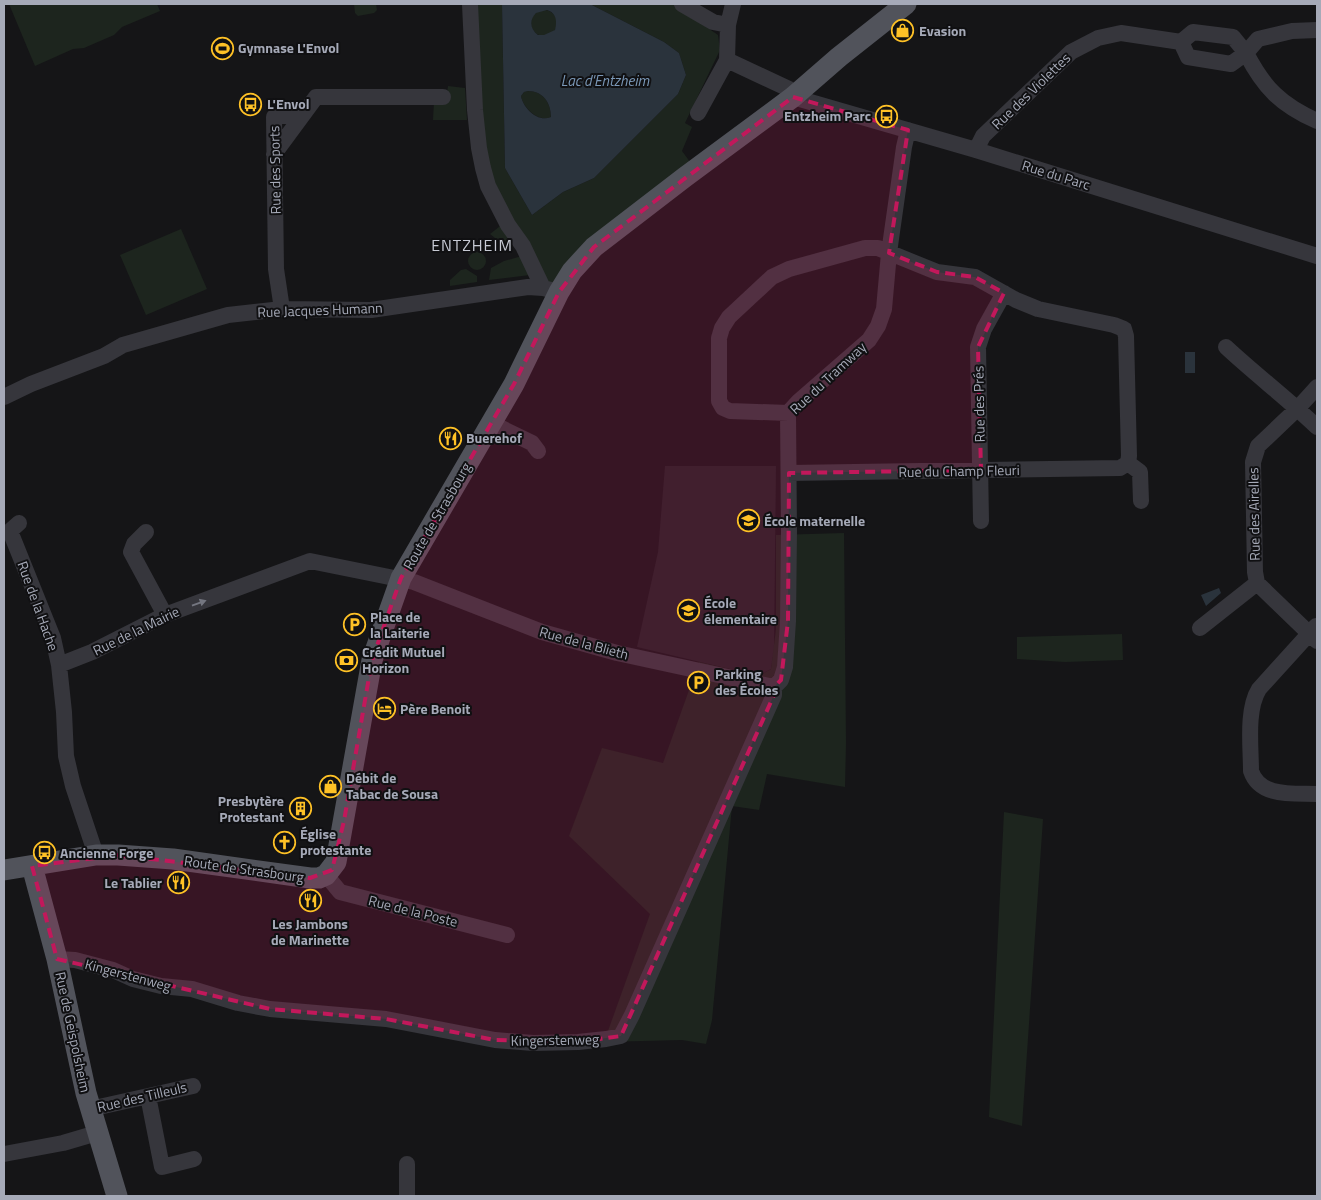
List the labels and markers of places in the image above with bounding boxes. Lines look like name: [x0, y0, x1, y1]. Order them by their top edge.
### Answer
shop icon: Evasion: [891, 19, 915, 43]
place label: Evasion: [919, 20, 966, 41]
sports icon: Gymnase L'Envol: [210, 36, 234, 60]
place label: Gymnase L'Envol: [238, 37, 339, 58]
bus stop icon: L'Envol: [239, 92, 263, 116]
place label: L'Envol: [267, 93, 309, 114]
bus stop icon: Entzheim Parc: [875, 104, 899, 128]
place label: Entzheim Parc: [784, 105, 871, 126]
restaurant icon: Buerehof: [438, 426, 462, 450]
place label: Buerehof: [466, 427, 522, 448]
school or university icon: École maternelle: [736, 509, 760, 533]
place label: École maternelle: [764, 510, 865, 531]
place label: École élementaire: [704, 592, 777, 629]
school or university icon: École élementaire: [676, 599, 700, 623]
place label: Place de la Laiterie: [370, 606, 430, 643]
parking icon: Place de la Laiterie: [342, 613, 366, 637]
place label: Crédit Mutuel Horizon: [362, 641, 445, 678]
bank icon: Crédit Mutuel Horizon: [334, 648, 358, 672]
place label: Parking des Écoles: [715, 663, 779, 700]
parking icon: Parking des Écoles: [687, 670, 711, 694]
hotel icon: Père Benoit: [372, 697, 396, 721]
place label: Père Benoit: [400, 698, 470, 719]
place label: Débit de Tabac de Sousa: [346, 767, 438, 804]
shop icon: Débit de Tabac de Sousa: [318, 774, 342, 798]
place label: Presbytère Protestant: [218, 790, 284, 827]
building icon: Presbytère Protestant: [288, 797, 312, 821]
place label: Église protestante: [300, 823, 371, 860]
church icon: Église protestante: [272, 830, 296, 854]
bus stop icon: Ancienne Forge: [32, 841, 56, 865]
place label: Ancienne Forge: [60, 842, 153, 863]
restaurant icon: Le Tablier: [166, 871, 190, 895]
place label: Le Tablier: [104, 872, 162, 893]
restaurant icon: Les Jambons de Marinette: [298, 889, 322, 913]
place label: Les Jambons de Marinette: [271, 913, 349, 950]

